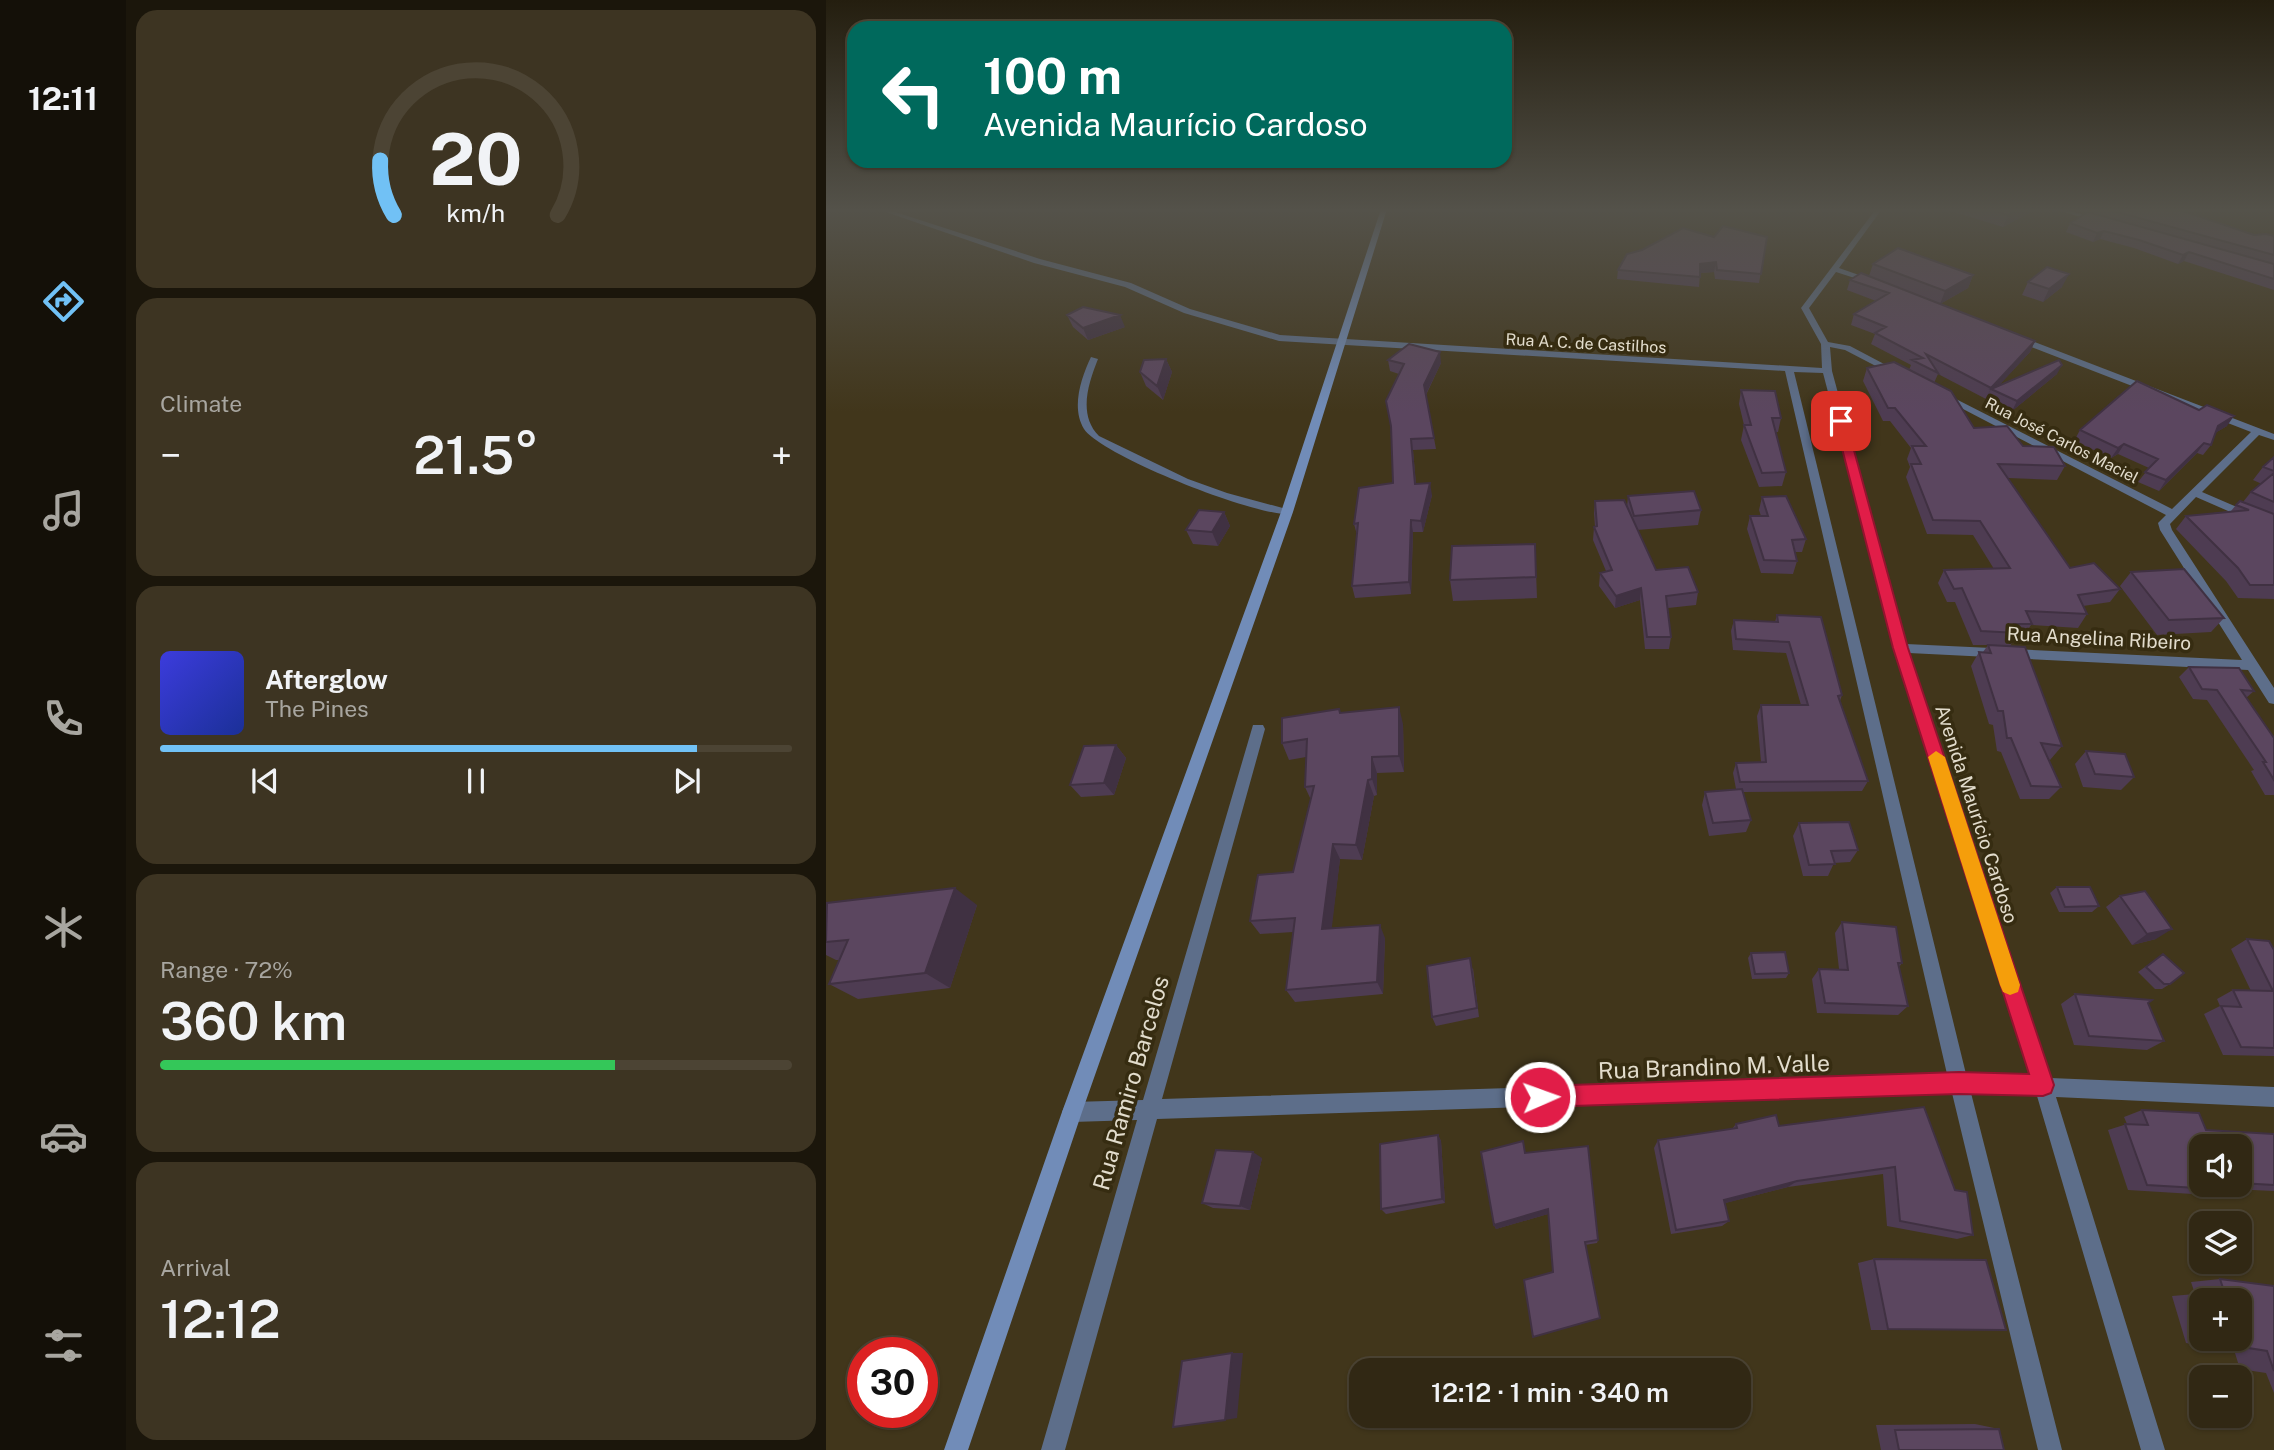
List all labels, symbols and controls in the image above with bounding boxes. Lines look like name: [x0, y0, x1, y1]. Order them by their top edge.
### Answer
text: 100 m: [983, 47, 1122, 105]
icon: left: [868, 49, 959, 140]
text: 12:11: [28, 80, 98, 117]
text: Avenida Maurício Cardoso: [983, 106, 1368, 143]
text: 20: [429, 116, 523, 201]
text: km/h: [447, 198, 505, 228]
icon: directions: [39, 277, 88, 326]
street label: Rua A. C. de Castilhos: [1505, 330, 1667, 357]
text: Climate: [160, 390, 242, 417]
pin: [1811, 391, 1871, 451]
street label: Rua José Carlos Maciel: [1982, 393, 2142, 487]
icon: arrive: [1822, 402, 1860, 440]
text: 21.5°: [413, 425, 539, 486]
text: −: [160, 433, 181, 478]
text: +: [771, 433, 792, 478]
icon: music: [39, 486, 88, 535]
street label: Rua Angelina Ribeiro: [2006, 622, 2192, 654]
text: Afterglow: [265, 664, 388, 695]
icon: phone: [39, 694, 88, 743]
text: The Pines: [265, 695, 369, 722]
street label: Avenida Maurício Cardoso: [1931, 702, 2023, 926]
icon: previous: [246, 762, 284, 800]
icon: pause: [457, 762, 495, 800]
icon: next: [668, 762, 706, 800]
icon: climate: [39, 903, 88, 952]
text: Range · 72%: [160, 956, 293, 983]
street label: Rua Ramiro Barcelos: [1087, 973, 1174, 1193]
text: 360 km: [160, 991, 347, 1052]
street label: Rua Brandino M. Valle: [1598, 1049, 1830, 1084]
position arrow: [1503, 1060, 1577, 1134]
icon: car: [39, 1112, 88, 1161]
map controls: [2189, 1134, 2252, 1428]
button: sound: [2189, 1134, 2252, 1197]
button: layers: [2189, 1211, 2252, 1274]
text: Arrival: [160, 1254, 231, 1281]
button: +: [2189, 1288, 2252, 1351]
text: 12:12: [160, 1289, 281, 1350]
icon: filters: [39, 1321, 88, 1370]
speed limit sign: 30: [847, 1337, 938, 1428]
button: −: [2189, 1365, 2252, 1428]
text: 12:12 · 1 min · 340 m: [1431, 1377, 1669, 1408]

